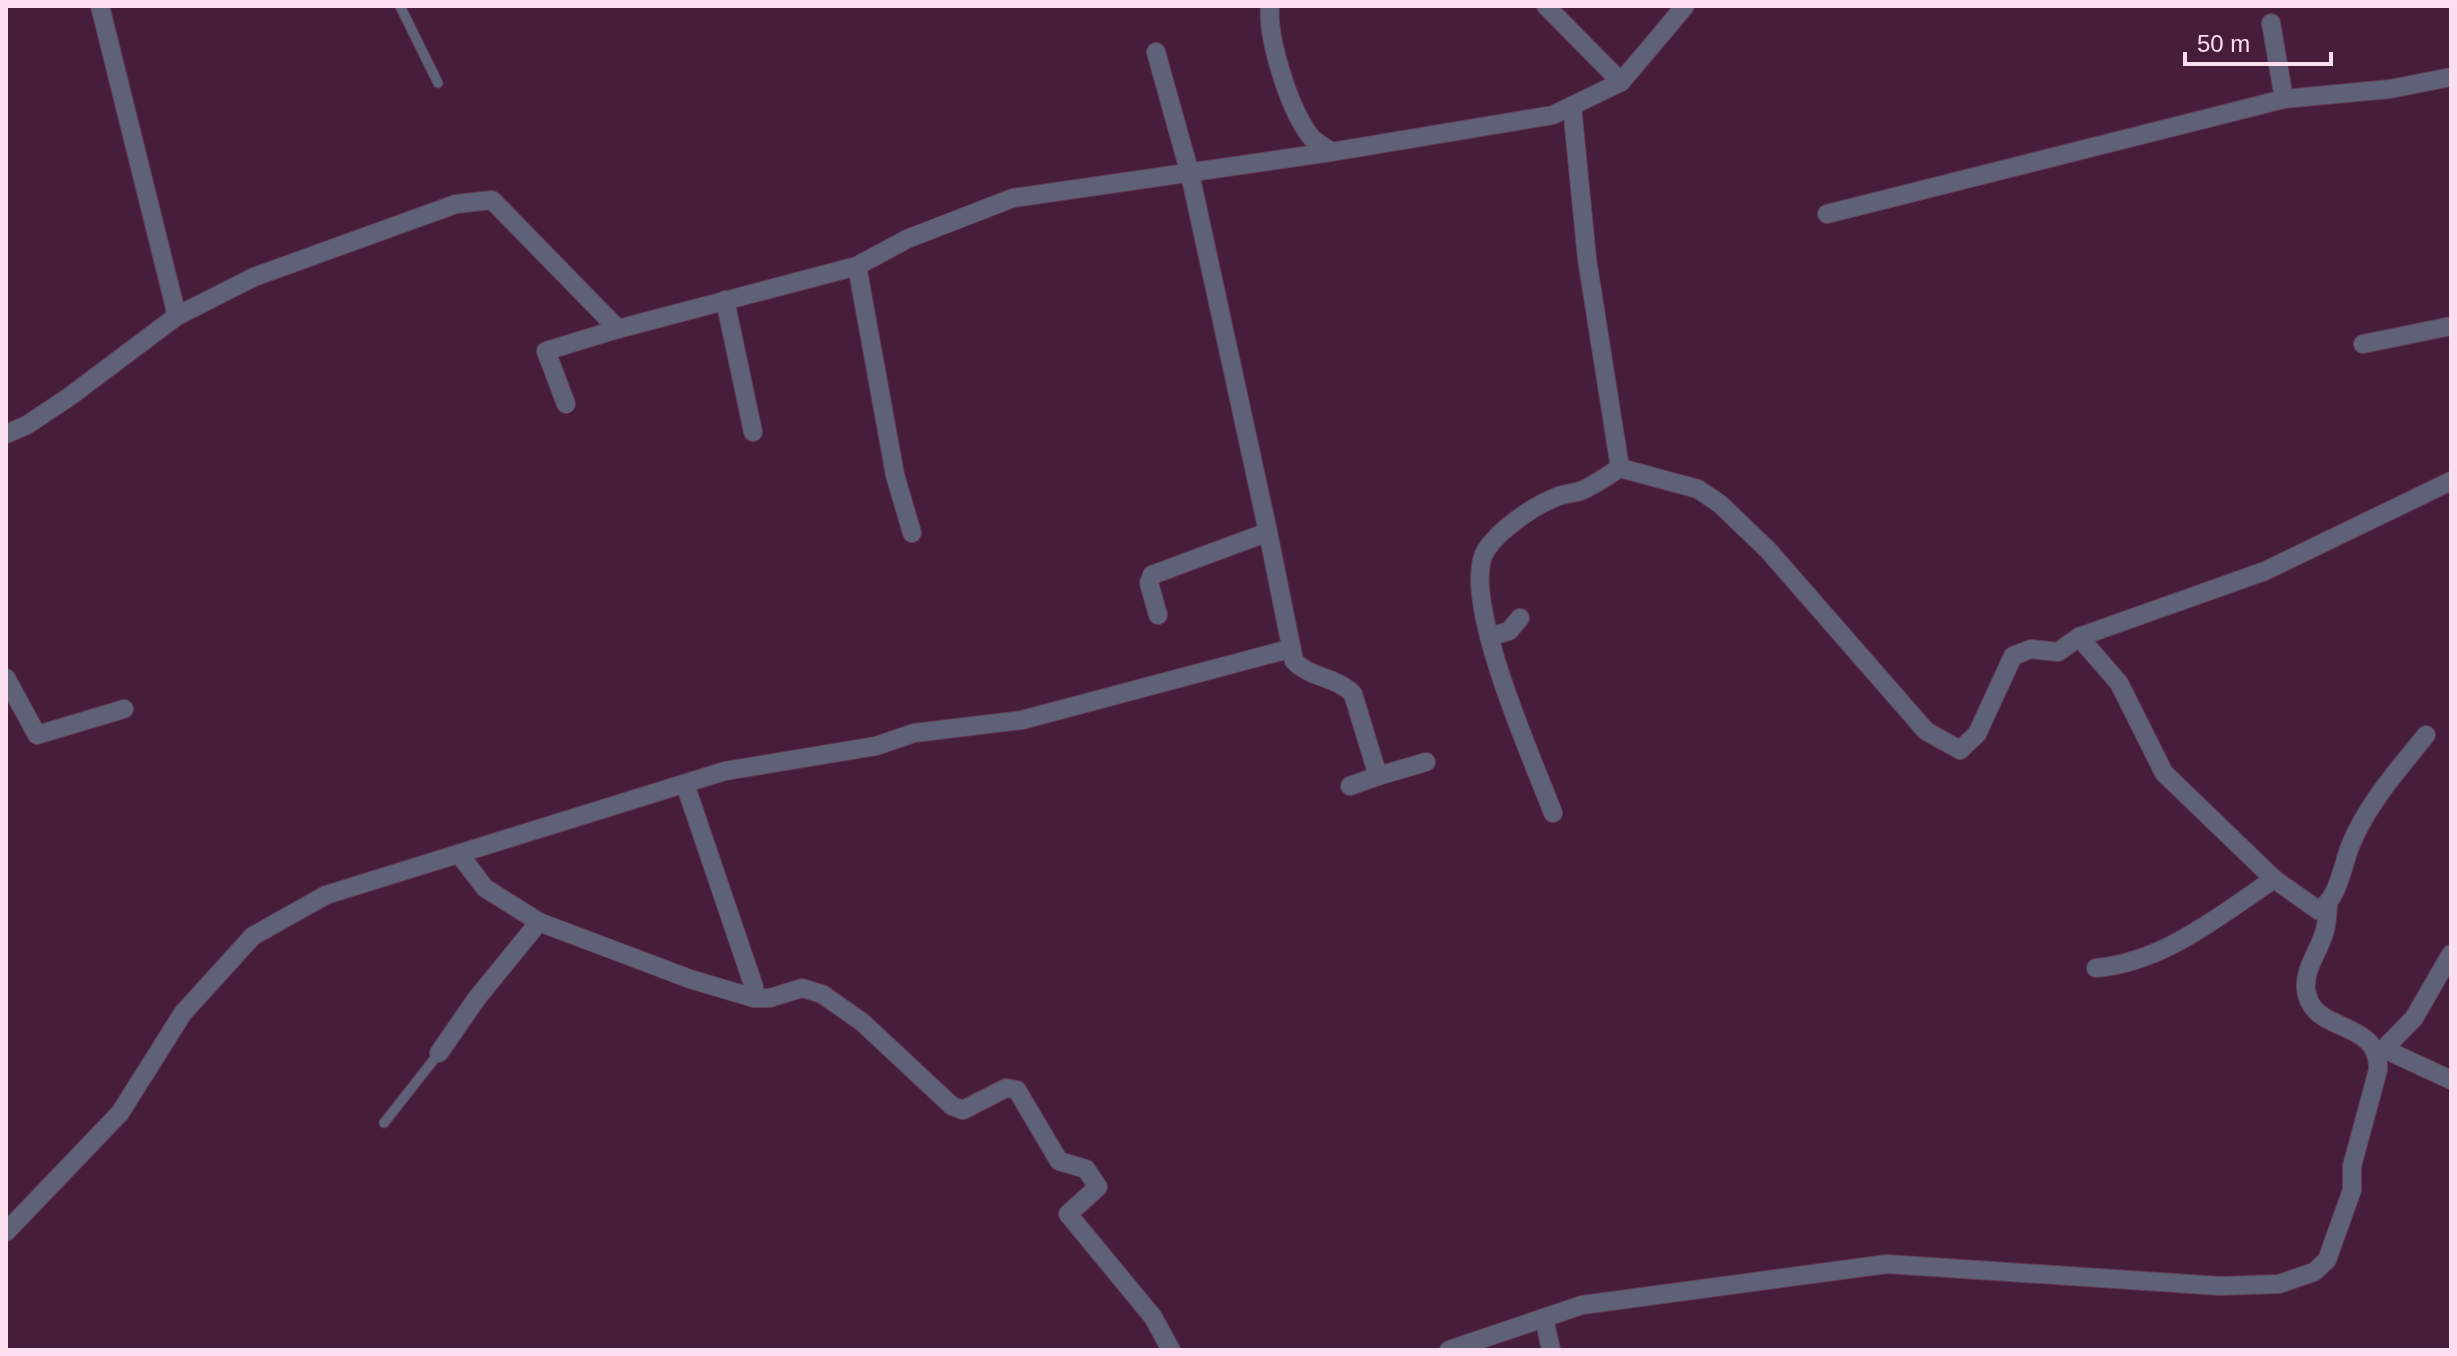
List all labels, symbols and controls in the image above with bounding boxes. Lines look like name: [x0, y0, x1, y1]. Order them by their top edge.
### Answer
scale bar: [2185, 16, 2331, 66]
text: 50 m: [2197, 30, 2250, 57]

